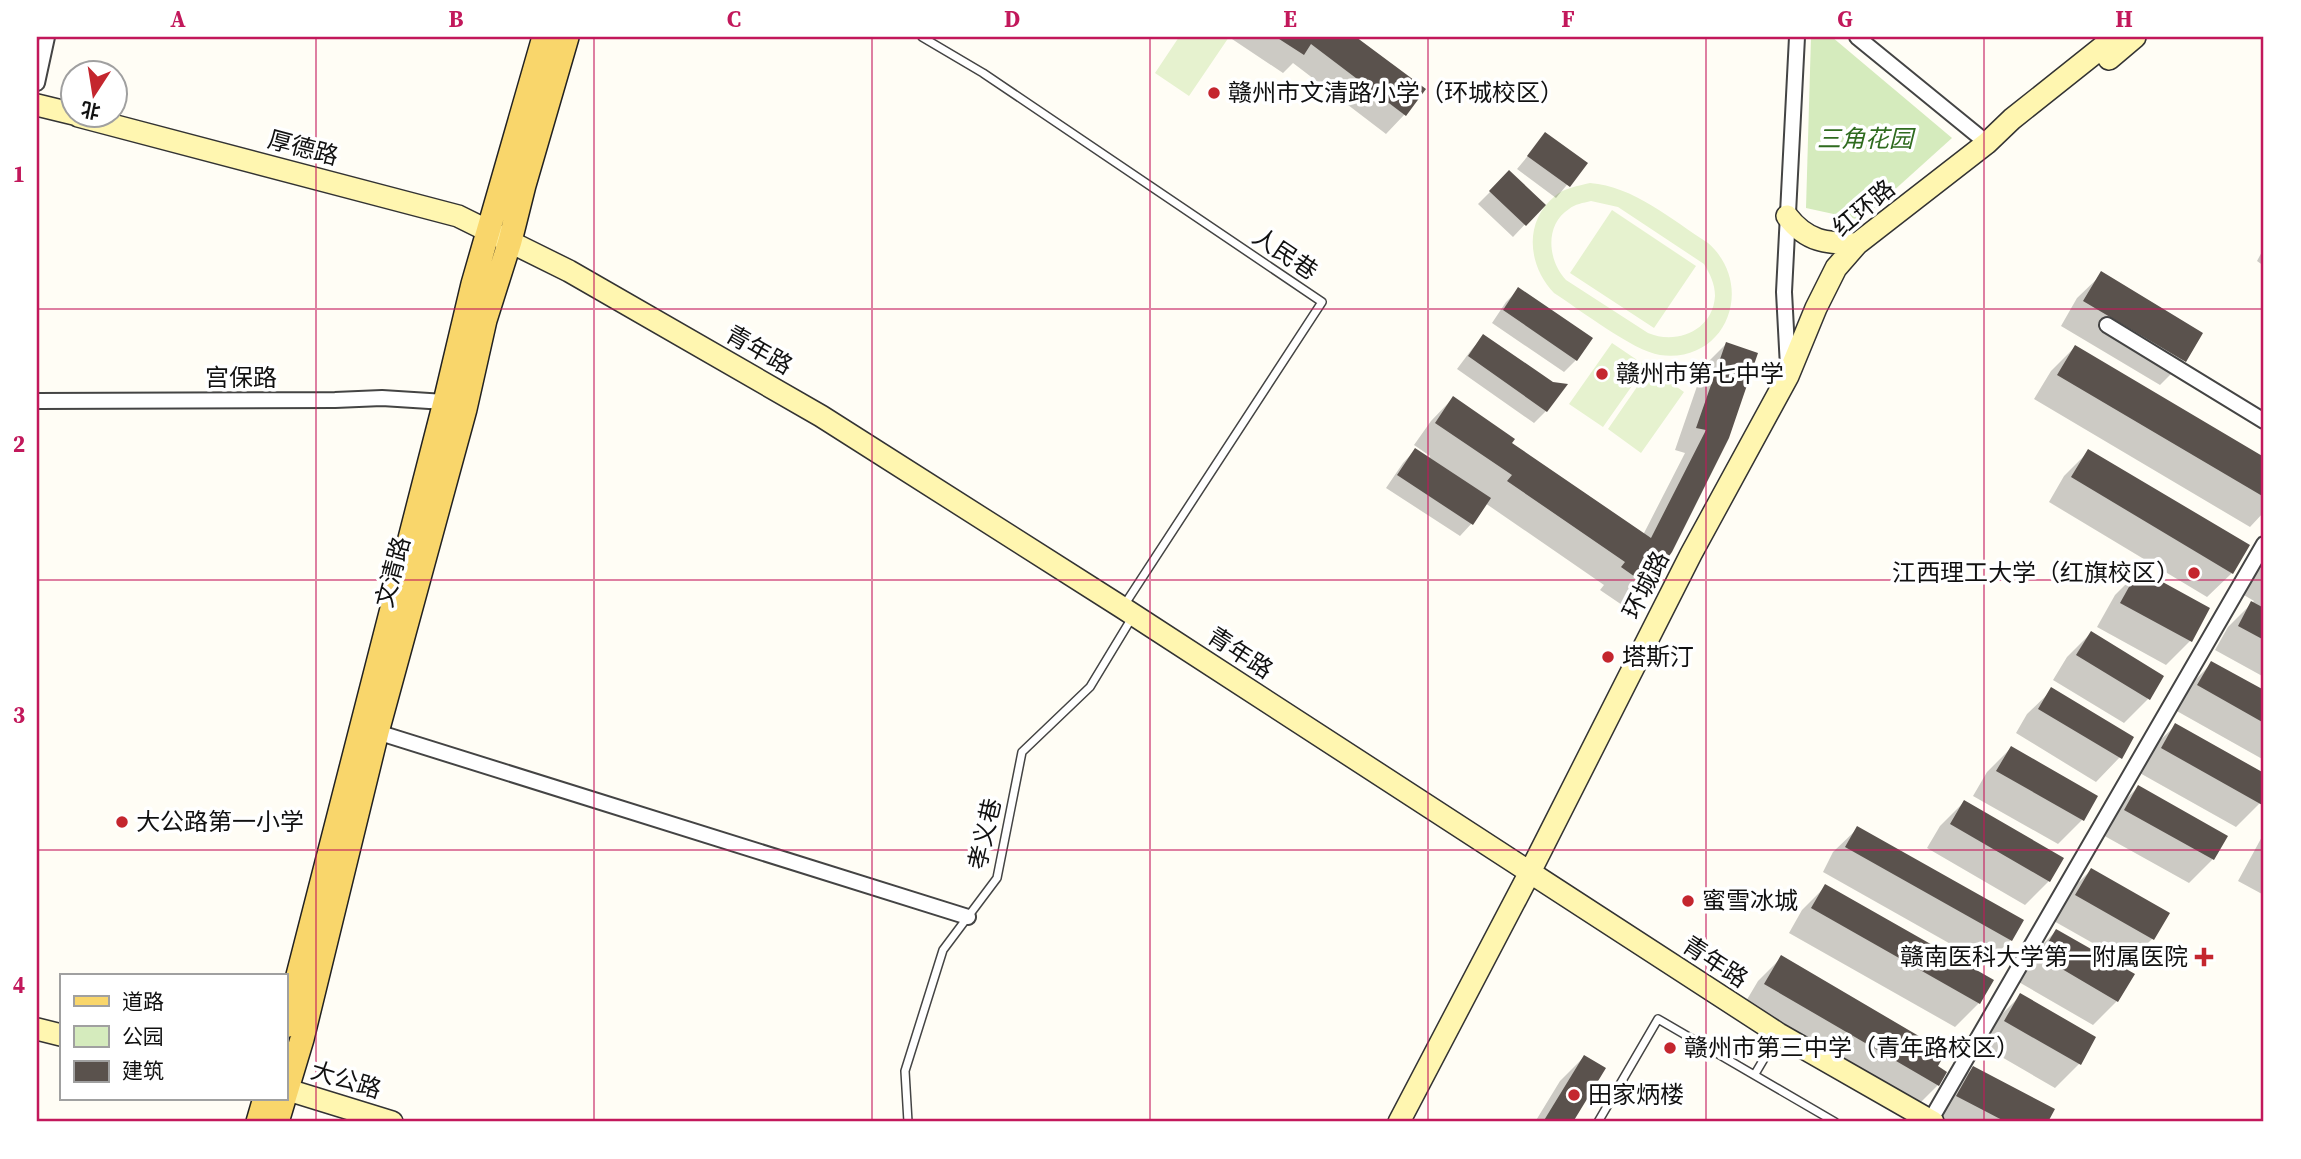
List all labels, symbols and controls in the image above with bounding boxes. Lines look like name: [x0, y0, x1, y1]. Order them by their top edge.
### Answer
text: A: [170, 3, 186, 35]
text: B: [449, 3, 464, 35]
text: C: [727, 3, 741, 35]
text: D: [1004, 3, 1020, 35]
text: E: [1283, 3, 1297, 35]
text: F: [1561, 3, 1575, 35]
text: G: [1837, 3, 1853, 35]
text: H: [2115, 3, 2133, 35]
north arrow: [60, 60, 130, 130]
place label: 赣州市文清路小学（环城校区）: [1228, 76, 1564, 109]
marker: 赣州市文清路小学（环城校区）: [1206, 85, 1222, 101]
text: 北: [78, 96, 102, 125]
street label: 厚德路: [264, 122, 342, 173]
park label: 三角花园: [1817, 122, 1916, 155]
text: 1: [13, 158, 25, 190]
street label: 红环路: [1825, 172, 1902, 243]
street label: 人民巷: [1246, 220, 1324, 287]
street label: 青年路: [720, 317, 799, 382]
place label: 赣州市第七中学: [1616, 357, 1784, 390]
street label: 宫保路: [205, 361, 277, 394]
marker: 赣州市第七中学: [1594, 366, 1610, 382]
text: 2: [13, 428, 25, 460]
street label: 文清路: [367, 533, 418, 611]
street label: 环城路: [1615, 545, 1677, 624]
place label: 江西理工大学（红旗校区）: [1892, 556, 2180, 589]
marker: 江西理工大学（红旗校区）: [2186, 565, 2202, 581]
street label: 青年路: [1201, 619, 1279, 686]
place label: 塔斯汀: [1622, 640, 1694, 673]
marker: 塔斯汀: [1600, 649, 1616, 665]
text: 3: [13, 699, 25, 731]
street label: 孝义巷: [960, 795, 1009, 873]
place label: 大公路第一小学: [136, 805, 304, 838]
marker: 大公路第一小学: [114, 814, 130, 830]
place label: 蜜雪冰城: [1702, 884, 1798, 917]
marker: 蜜雪冰城: [1680, 893, 1696, 909]
street label: 青年路: [1676, 928, 1754, 995]
place label: 赣南医科大学第一附属医院: [1900, 940, 2188, 973]
marker: 赣南医科大学第一附属医院: [2194, 947, 2214, 967]
text: 4: [13, 969, 25, 1001]
legend: [60, 974, 287, 1100]
text: 道路: [122, 987, 164, 1016]
text: 公园: [122, 1022, 164, 1051]
place label: 赣州市第三中学（青年路校区）: [1684, 1031, 2020, 1064]
marker: 赣州市第三中学（青年路校区）: [1662, 1040, 1678, 1056]
street label: 大公路: [307, 1053, 385, 1106]
text: 建筑: [122, 1056, 164, 1085]
place label: 田家炳楼: [1588, 1078, 1684, 1111]
marker: 田家炳楼: [1566, 1087, 1582, 1103]

